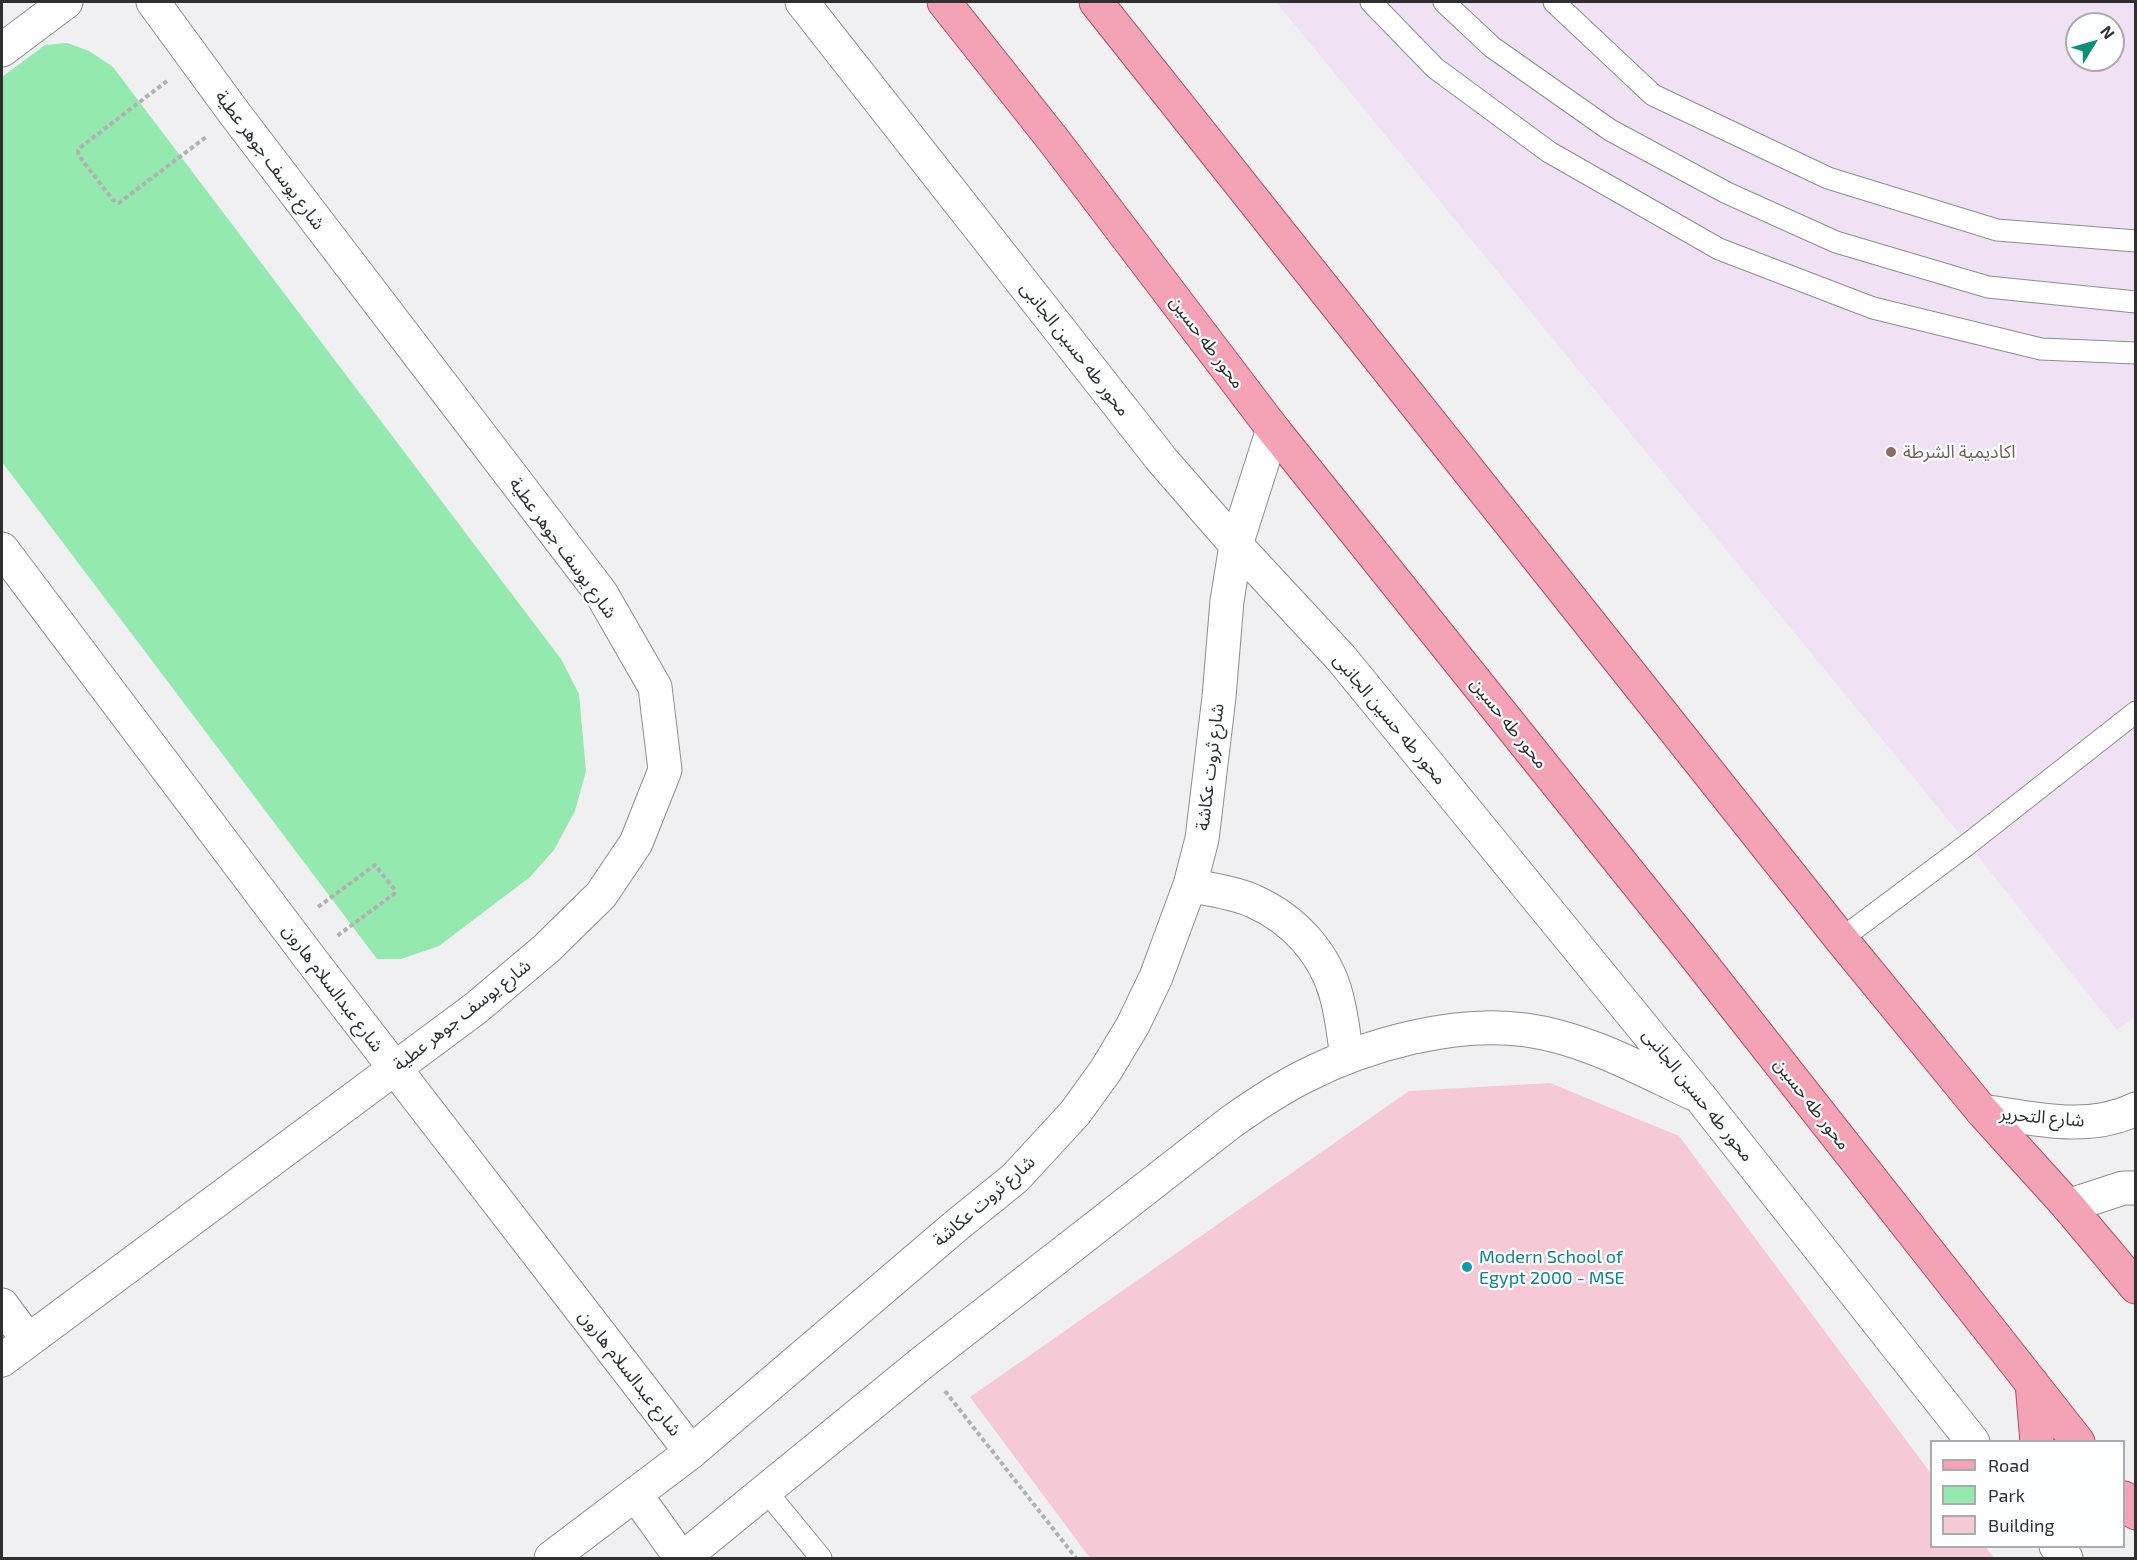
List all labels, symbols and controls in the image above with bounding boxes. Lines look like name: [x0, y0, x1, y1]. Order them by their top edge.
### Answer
north arrow: [2065, 12, 2125, 72]
text: N: [2097, 22, 2119, 42]
street label: شارع يوسف جوهر عطية: [211, 86, 329, 234]
street label: محور طه حسين الجانبى: [1016, 277, 1134, 421]
street label: محور طه حسين: [1165, 291, 1249, 393]
place label: اكاديمية الشرطة: [1903, 441, 2016, 463]
marker: اكاديمية الشرطة: [1884, 445, 1898, 459]
street label: شارع يوسف جوهر عطية: [505, 473, 621, 623]
street label: محور طه حسين الجانبى: [1329, 649, 1451, 789]
street label: محور طه حسين: [1466, 673, 1552, 773]
street label: شارع ثروت عكاشة: [1191, 702, 1229, 832]
street label: شارع عبدالسلام هارون: [278, 920, 388, 1056]
street label: شارع يوسف جوهر عطية: [389, 955, 535, 1075]
street label: محور طه حسين الجانبى: [1638, 1024, 1758, 1166]
street label: محور طه حسين: [1769, 1054, 1855, 1154]
street label: شارع التحرير: [1999, 1103, 2085, 1131]
street label: شارع ثروت عكاشة: [929, 1151, 1039, 1251]
place label: Modern School of Egypt 2000 - MSE: [1479, 1246, 1625, 1288]
marker: Modern School of Egypt 2000 - MSE: [1460, 1260, 1474, 1274]
street label: شارع عبدالسلام هارون: [574, 1306, 686, 1440]
legend: [1930, 1440, 2125, 1548]
text: Road: [1988, 1454, 2029, 1476]
text: Park: [1988, 1484, 2025, 1506]
text: Building: [1988, 1514, 2055, 1536]

